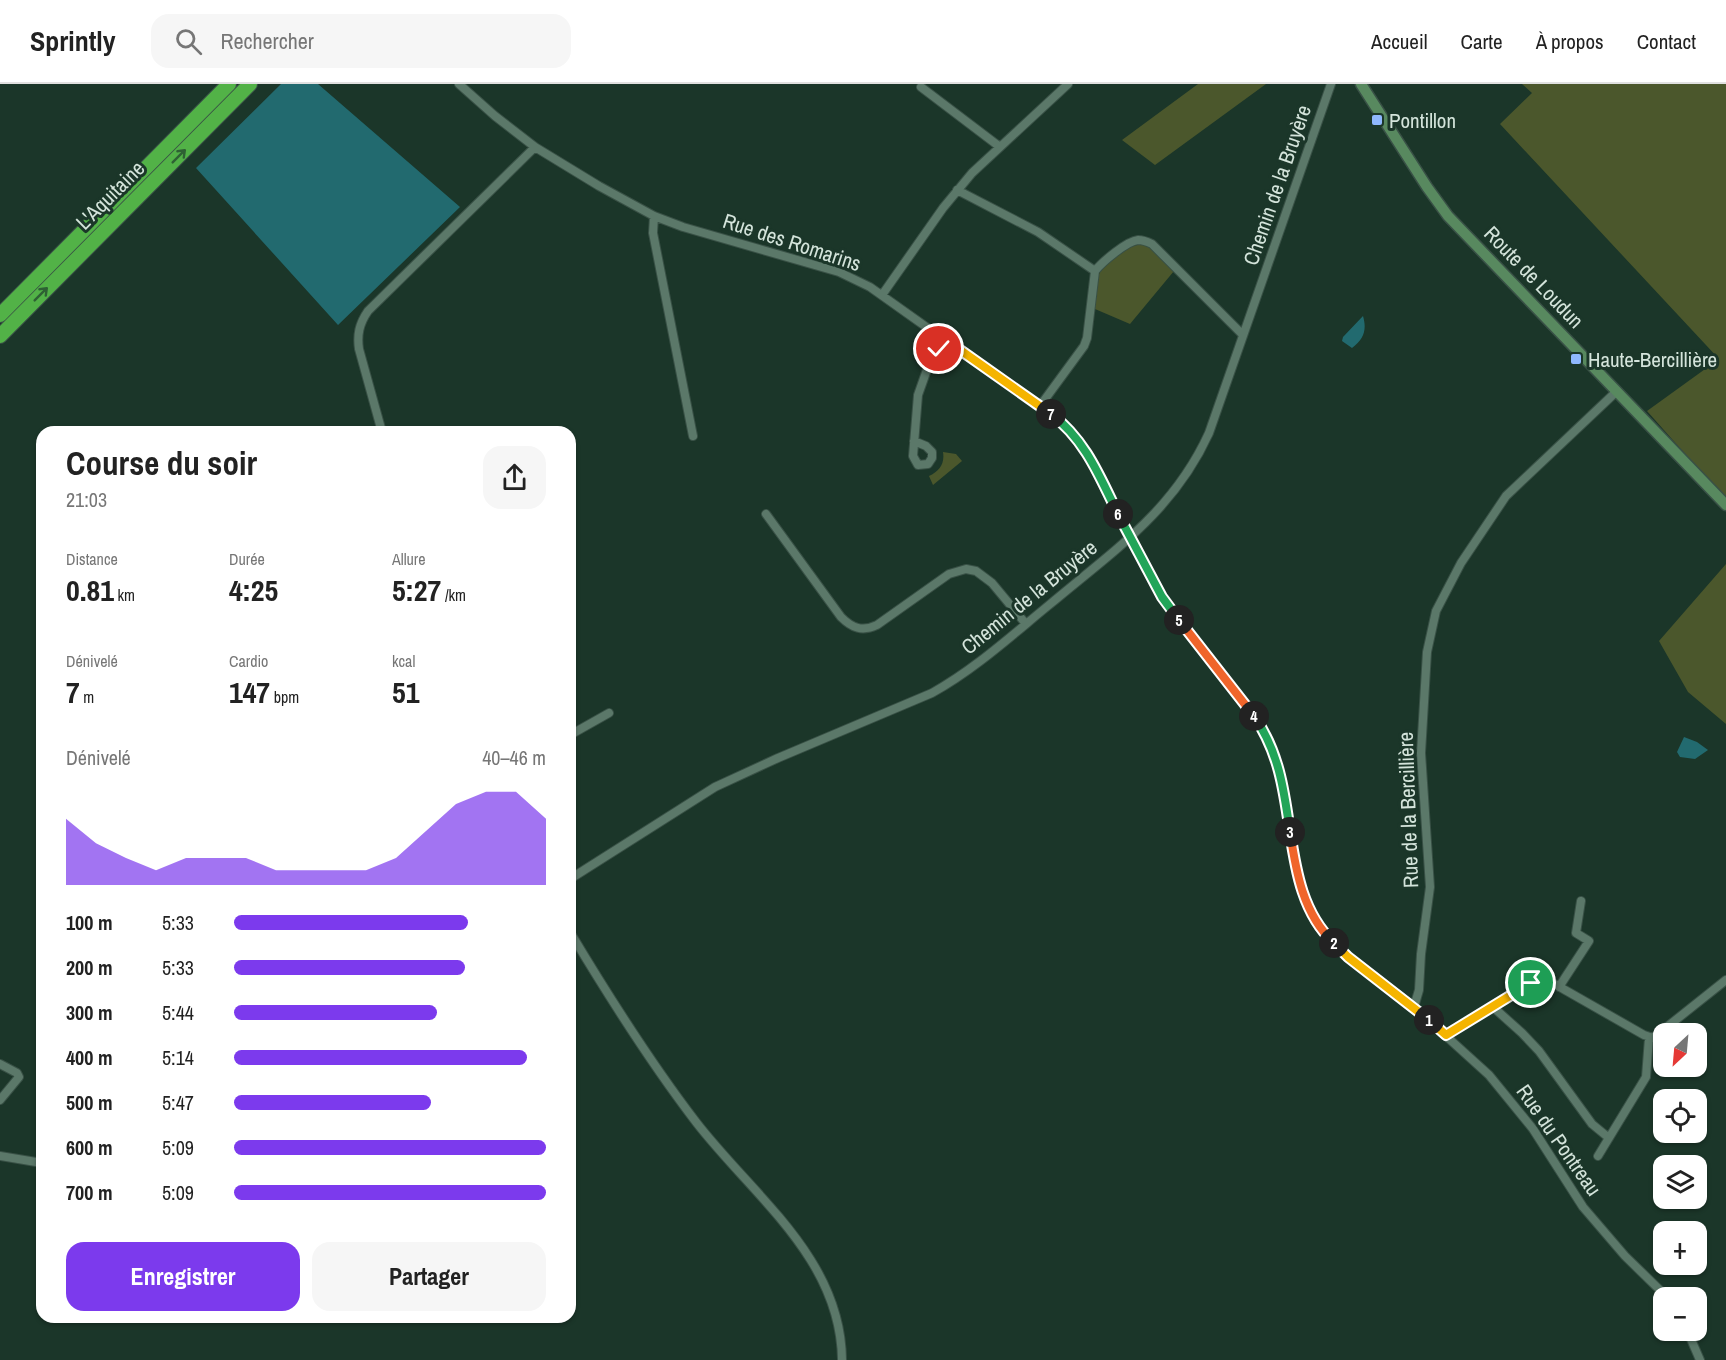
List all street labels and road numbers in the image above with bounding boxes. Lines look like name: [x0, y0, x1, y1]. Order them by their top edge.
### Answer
street label: Chemin de la Bruyère: [1236, 101, 1318, 269]
street label: L'Aquitaine: [69, 154, 151, 236]
street label: Rue des Romarins: [719, 206, 865, 278]
street label: Route de Loudun: [1478, 219, 1590, 335]
street label: Chemin de la Bruyère: [955, 533, 1103, 661]
street label: Rue de la Bercillière: [1391, 732, 1425, 888]
street label: Rue du Pontreau: [1510, 1078, 1608, 1202]

